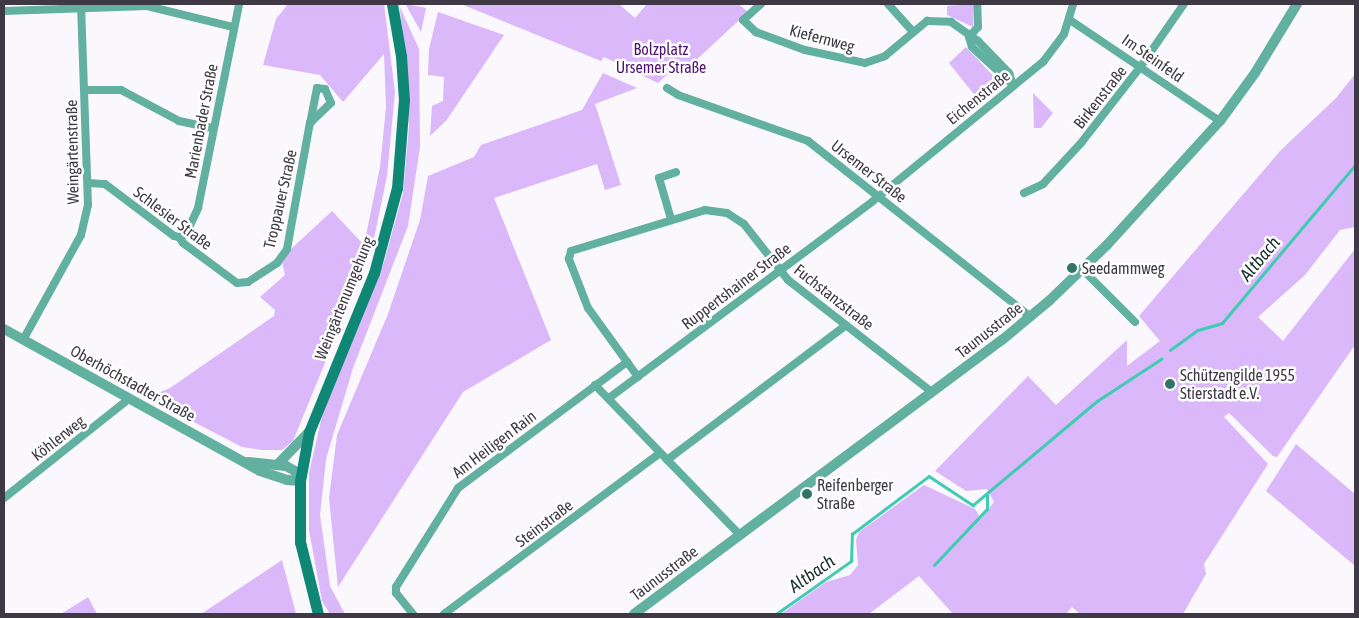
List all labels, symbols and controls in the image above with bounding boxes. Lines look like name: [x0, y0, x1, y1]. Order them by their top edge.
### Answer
street label: Kiefernweg: [787, 20, 857, 56]
street label: Im Steinfeld: [1118, 30, 1188, 86]
park label: Bolzplatz Ursemer Straße: [616, 39, 706, 77]
street label: Marienbader Straße: [180, 62, 222, 180]
street label: Birkenstraße: [1069, 62, 1131, 132]
street label: Eichenstraße: [942, 66, 1014, 128]
street label: Weingärtenstraße: [61, 99, 83, 205]
street label: Ursemer Straße: [827, 136, 911, 206]
street label: Troppauer Straße: [259, 148, 301, 250]
street label: Schlesier Straße: [130, 182, 216, 254]
water label: Altbach: [1235, 232, 1285, 286]
street label: Weingärtenumgehung: [311, 234, 377, 362]
street label: Ruppertshainer Straße: [678, 239, 794, 333]
place label: Seedammweg: [1082, 258, 1165, 278]
street label: Fuchstanzstraße: [790, 260, 878, 334]
marker: Seedammweg: [1066, 262, 1078, 274]
street label: Taunusstraße: [952, 298, 1026, 362]
street label: Oberhöchstadter Straße: [67, 341, 199, 425]
place label: Schützengilde 1955 Stierstadt e.V.: [1180, 365, 1295, 403]
marker: Schützengilde 1955 Stierstadt e.V.: [1164, 378, 1176, 390]
street label: Am Heiligen Rain: [448, 406, 540, 482]
street label: Köhlerweg: [28, 411, 88, 465]
place label: Reifenberger Straße: [817, 475, 893, 513]
marker: Reifenberger Straße: [801, 488, 813, 500]
street label: Steinstraße: [512, 495, 576, 551]
street label: Taunusstraße: [627, 542, 701, 604]
water label: Altbach: [785, 551, 839, 597]

